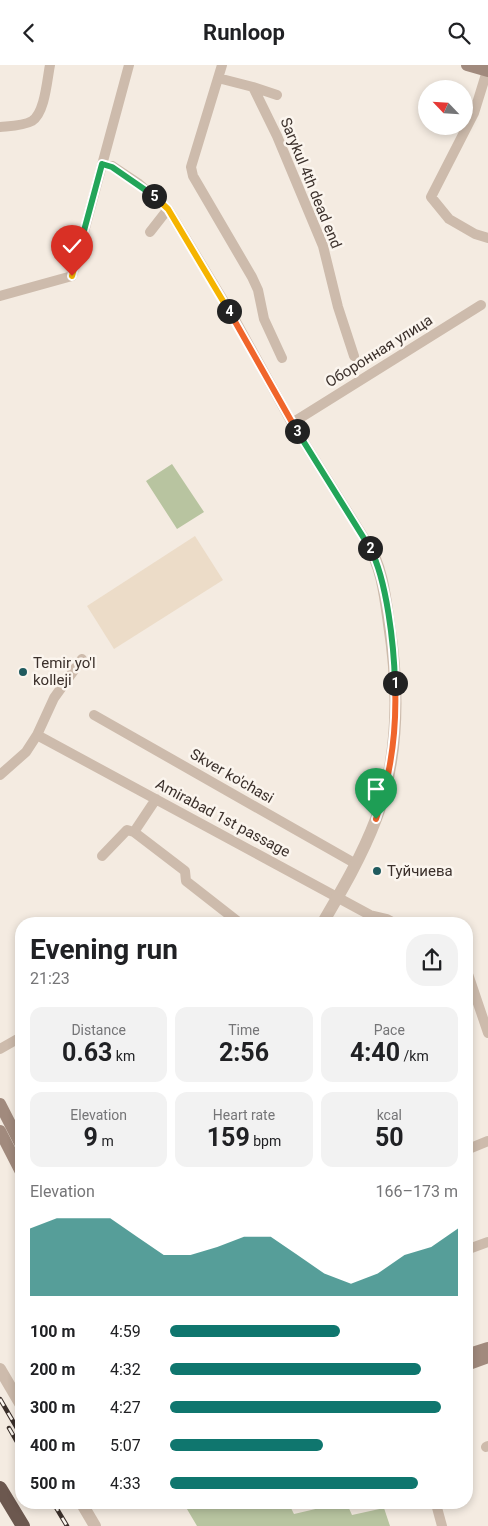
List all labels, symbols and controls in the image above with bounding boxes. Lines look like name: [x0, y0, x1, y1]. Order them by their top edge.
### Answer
icon: back: [15, 19, 43, 47]
icon: search: [445, 19, 473, 47]
text: Runloop: [203, 20, 285, 45]
north arrow: [418, 80, 472, 135]
map controls: [418, 80, 473, 135]
street label: Sarykul 4th dead end: [277, 115, 345, 251]
pin: 5: [142, 183, 166, 209]
text: 5: [150, 188, 159, 204]
pin: [51, 225, 93, 276]
icon: check: [58, 232, 86, 260]
pin: 4: [216, 299, 242, 323]
text: 4: [225, 303, 234, 319]
street label: Оборонная улица: [322, 311, 436, 391]
pin: 3: [284, 419, 310, 443]
text: 3: [293, 423, 302, 439]
pin: 2: [358, 535, 382, 561]
text: 2: [366, 540, 375, 556]
place label: Temir yo'l kolleji: [33, 654, 96, 689]
marker: Temir yo'l kolleji: [17, 666, 29, 678]
pin: 1: [382, 671, 408, 695]
text: 1: [391, 675, 400, 691]
street label: Skver ko'chasi: [187, 745, 277, 807]
pin: [355, 768, 397, 819]
street label: Amirabad 1st passage: [153, 775, 293, 861]
icon: arrive: [362, 775, 390, 803]
place label: Туйчиева: [387, 862, 453, 880]
marker: Туйчиева: [371, 865, 383, 877]
text: Evening run: [30, 933, 178, 966]
button: share: [406, 934, 458, 986]
text: 21:23: [30, 969, 70, 988]
text: Distance: [71, 1022, 126, 1038]
text: Time: [228, 1022, 260, 1038]
text: Pace: [374, 1022, 405, 1038]
text: 0.63: [62, 1038, 112, 1067]
text: 2:56: [219, 1038, 269, 1067]
text: 4:40: [350, 1038, 400, 1067]
text: km: [112, 1048, 135, 1064]
text: /km: [400, 1048, 429, 1064]
text: Elevation: [70, 1107, 127, 1123]
text: Heart rate: [213, 1107, 275, 1123]
text: kcal: [377, 1107, 402, 1123]
text: 9: [84, 1123, 98, 1152]
text: 159: [207, 1123, 250, 1152]
text: 50: [375, 1123, 404, 1152]
text: m: [98, 1133, 114, 1149]
text: bpm: [250, 1133, 281, 1149]
text: Elevation: [30, 1182, 95, 1201]
text: 166–173 m: [376, 1182, 458, 1201]
text: 100 m: [30, 1322, 75, 1341]
text: 4:59: [110, 1322, 141, 1341]
text: 200 m: [30, 1360, 75, 1379]
text: 4:32: [110, 1360, 141, 1379]
text: 300 m: [30, 1398, 75, 1417]
text: 4:27: [110, 1398, 141, 1417]
text: 400 m: [30, 1436, 75, 1455]
text: 5:07: [110, 1436, 141, 1455]
text: 500 m: [30, 1474, 75, 1493]
text: 4:33: [110, 1474, 141, 1493]

